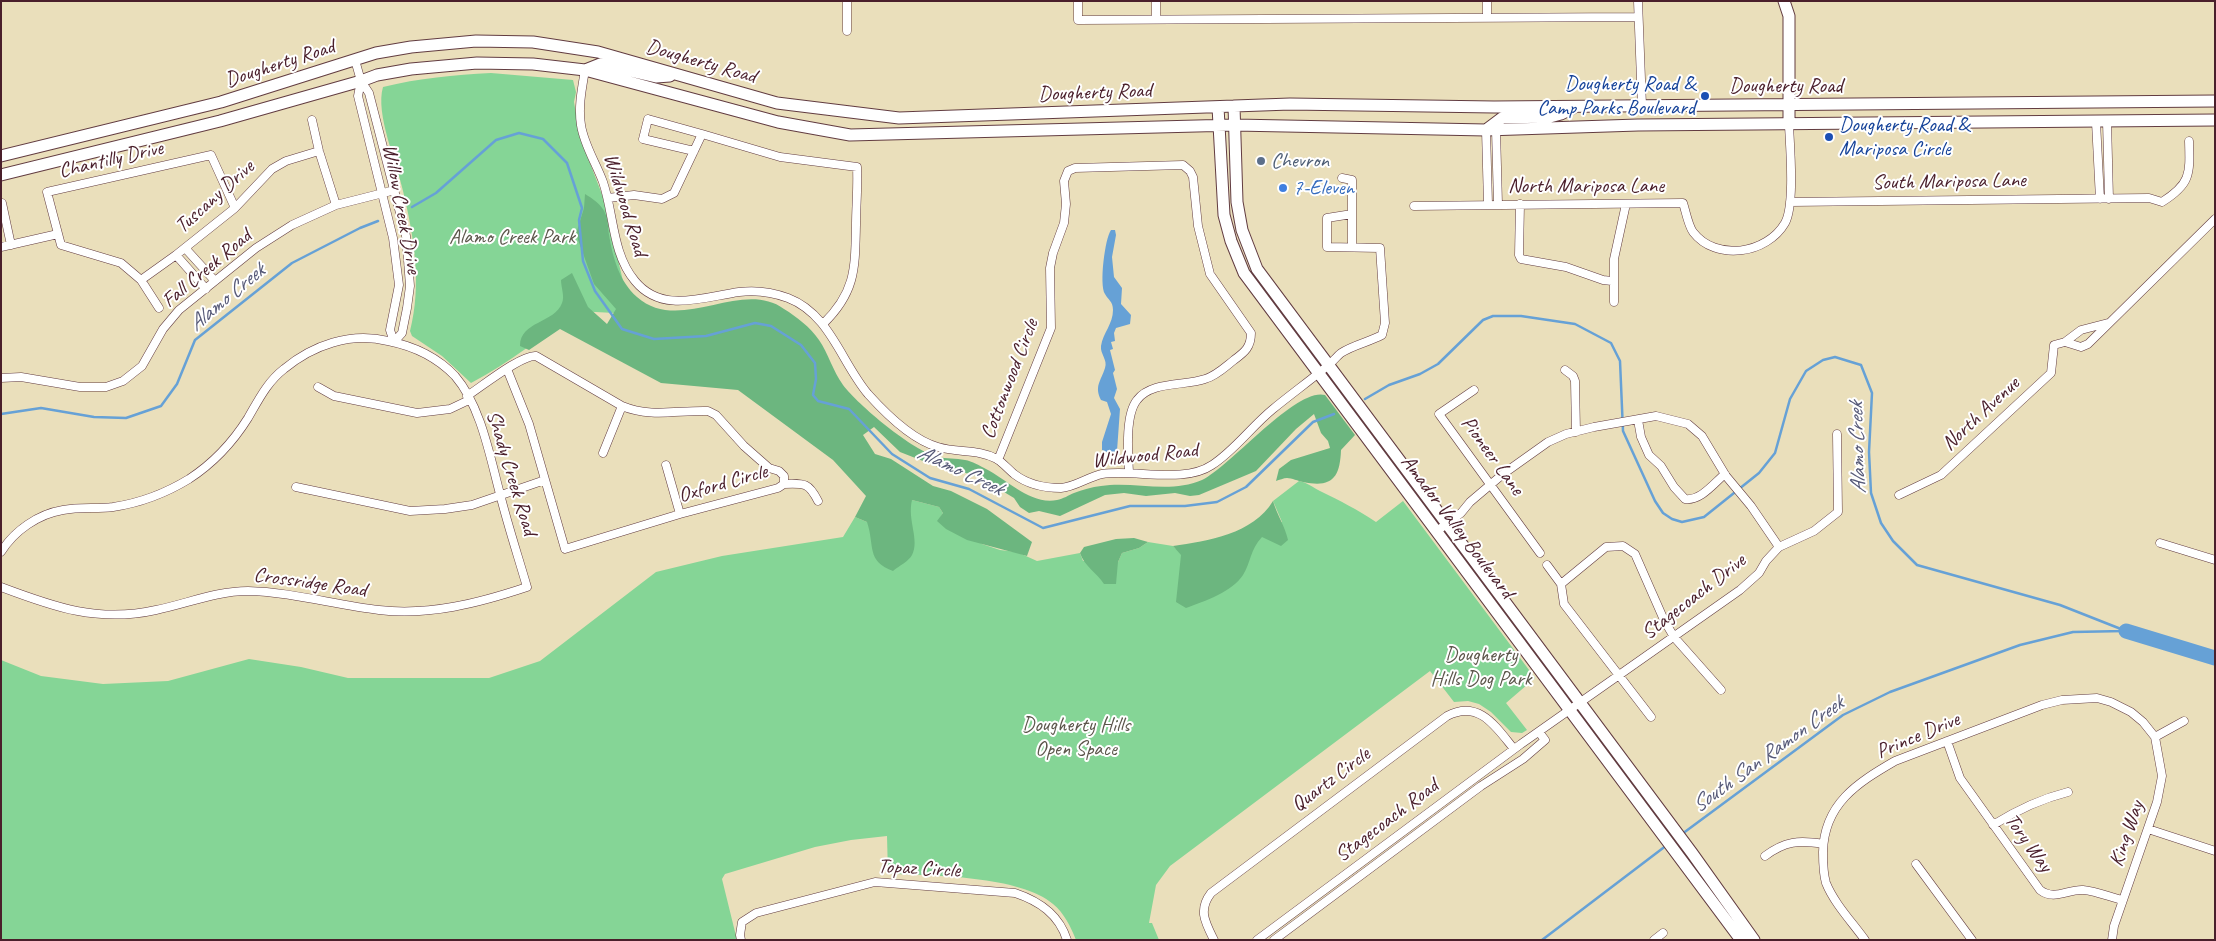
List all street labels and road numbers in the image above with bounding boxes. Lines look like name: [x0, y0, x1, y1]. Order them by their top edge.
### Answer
street label: Dougherty Road: [643, 34, 759, 90]
street label: Dougherty Road: [222, 35, 338, 93]
street label: Dougherty Road: [1729, 73, 1843, 99]
street label: Dougherty Road: [1038, 78, 1152, 108]
street label: Chantilly Drive: [56, 136, 166, 184]
street label: Willow Creek Drive: [376, 142, 426, 276]
street label: Wildwood Road: [598, 151, 652, 259]
street label: Tuscany Drive: [170, 155, 260, 239]
street label: South Mariposa Lane: [1872, 168, 2026, 196]
street label: North Mariposa Lane: [1508, 173, 1664, 199]
street label: Fall Creek Road: [157, 224, 257, 314]
street label: Cottonwood Circle: [976, 316, 1044, 442]
street label: North Avenue: [1937, 372, 2025, 456]
street label: Shady Creek Road: [480, 408, 542, 538]
street label: Pioneer Lane: [1455, 412, 1529, 500]
street label: Wildwood Road: [1091, 438, 1199, 474]
street label: Amador Valley Boulevard: [1395, 450, 1519, 604]
street label: Oxford Circle: [675, 459, 771, 509]
street label: Stagecoach Drive: [1637, 549, 1751, 645]
street label: Crossridge Road: [252, 563, 368, 603]
street label: Prince Drive: [1872, 707, 1964, 765]
street label: Quartz Circle: [1287, 742, 1375, 818]
street label: Stagecoach Road: [1330, 774, 1444, 868]
street label: King Way: [2104, 798, 2150, 870]
street label: Tory Way: [1998, 809, 2058, 877]
street label: Topaz Circle: [877, 854, 961, 884]

